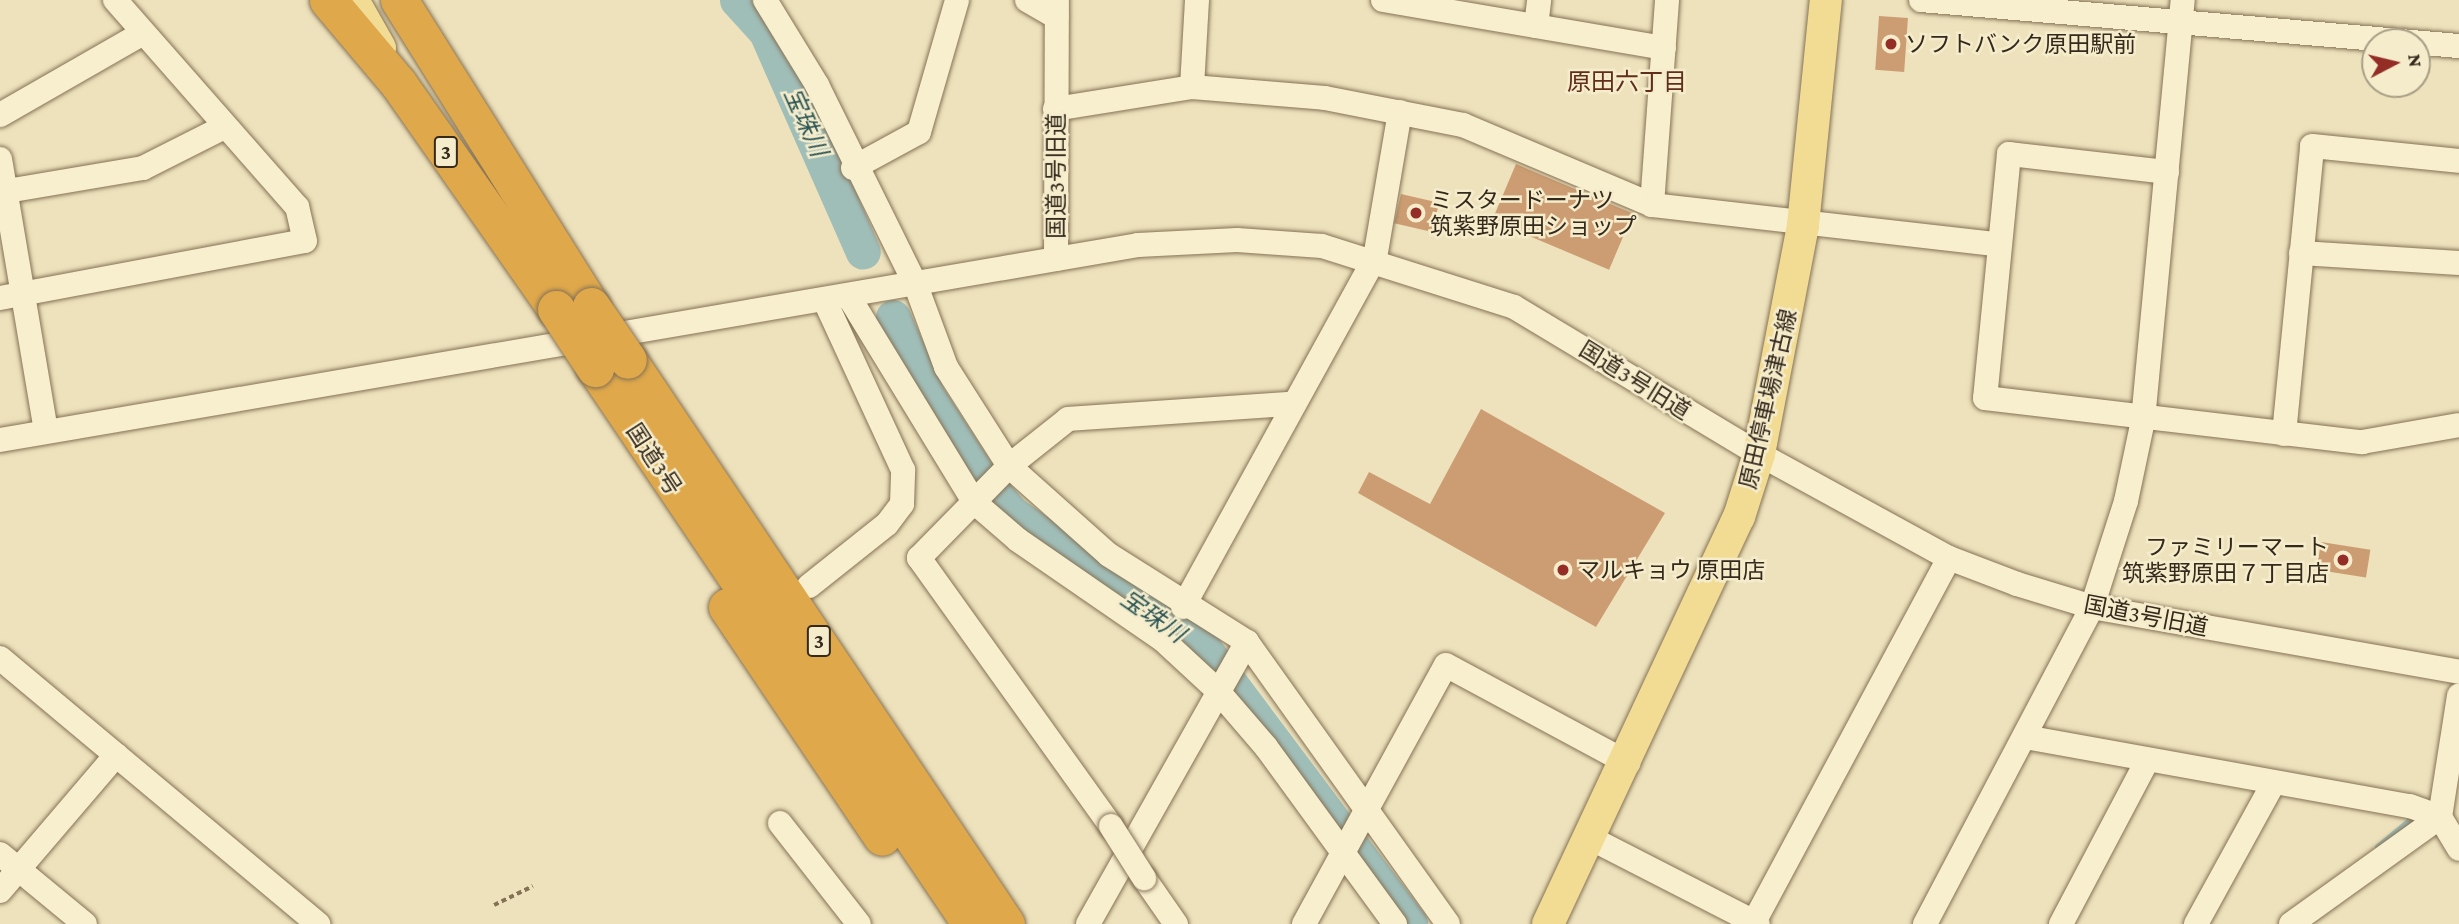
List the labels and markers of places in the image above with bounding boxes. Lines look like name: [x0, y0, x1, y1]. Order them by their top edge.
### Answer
place label: ソフトバンク原田駅前: [1905, 30, 2135, 58]
marker: ソフトバンク原田駅前: [1883, 36, 1899, 52]
place label: ミスタードーナツ 筑紫野原田ショップ: [1430, 186, 1637, 240]
marker: ミスタードーナツ 筑紫野原田ショップ: [1408, 205, 1424, 221]
place label: ファミリーマート 筑紫野原田７丁目店: [2122, 533, 2329, 587]
marker: ファミリーマート 筑紫野原田７丁目店: [2335, 552, 2351, 568]
place label: マルキョウ 原田店: [1577, 556, 1765, 584]
marker: マルキョウ 原田店: [1555, 562, 1571, 578]

